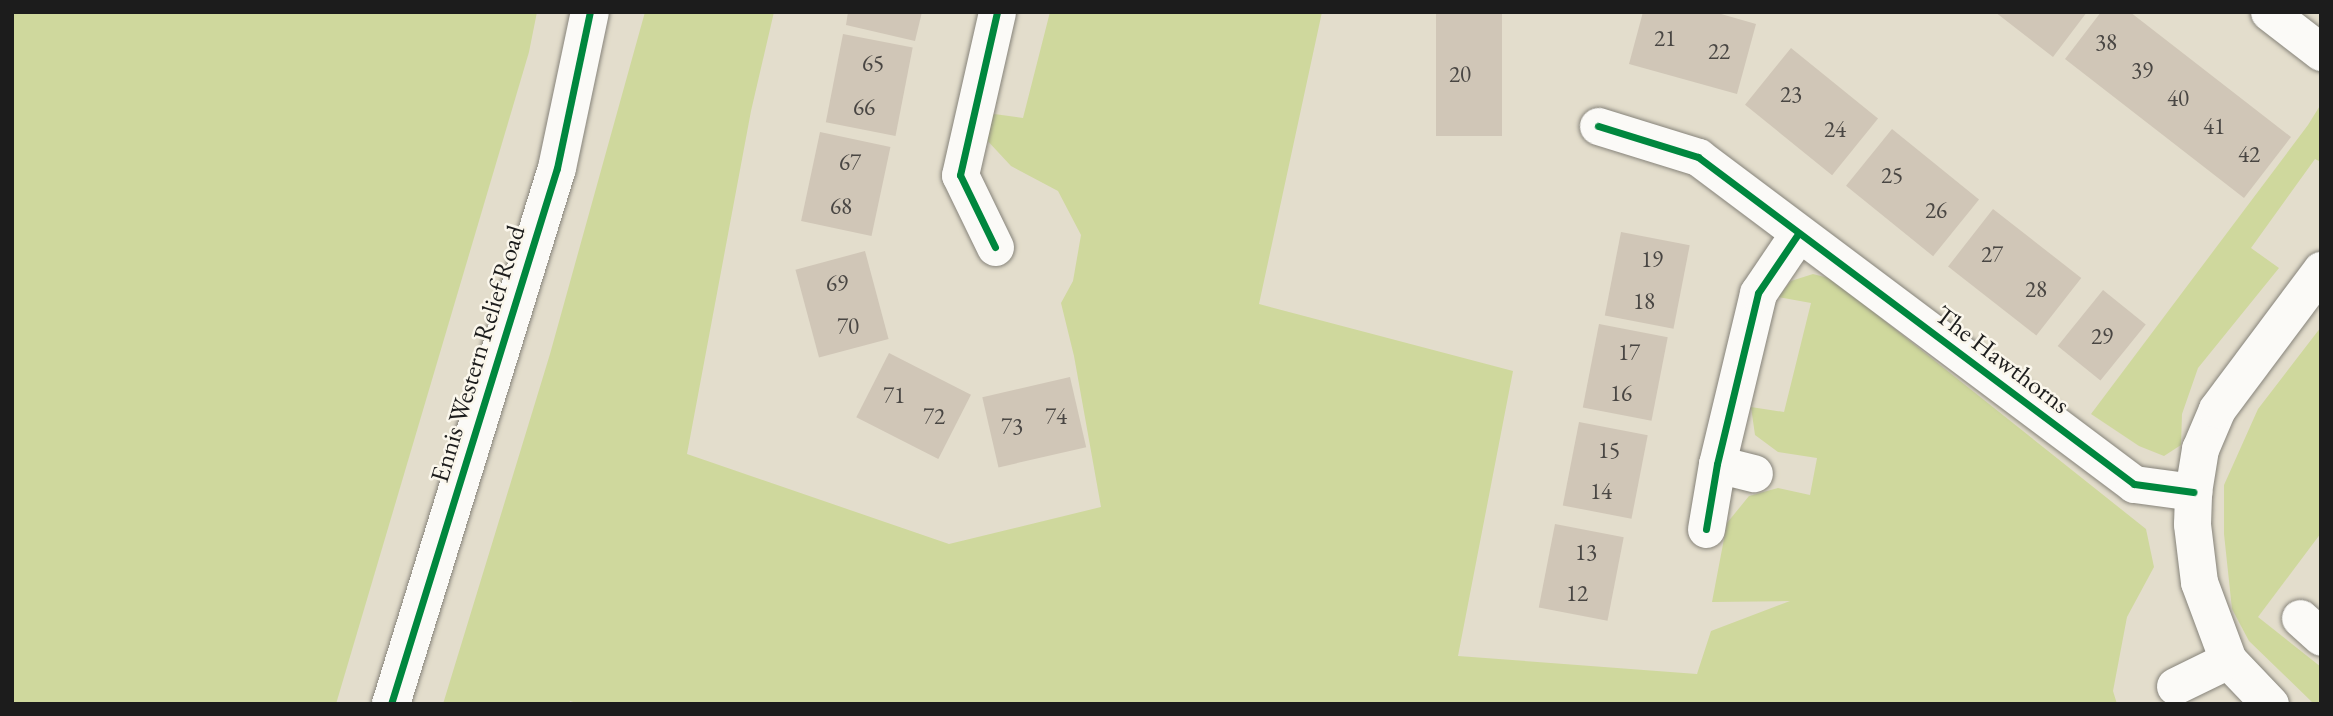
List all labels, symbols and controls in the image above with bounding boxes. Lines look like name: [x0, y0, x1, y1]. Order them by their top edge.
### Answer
house number: 21: [1654, 24, 1676, 52]
house number: 38: [2095, 28, 2117, 56]
house number: 22: [1708, 37, 1730, 65]
house number: 65: [862, 49, 884, 77]
house number: 39: [2131, 56, 2153, 84]
house number: 20: [1449, 60, 1471, 88]
house number: 23: [1780, 80, 1802, 108]
house number: 40: [2167, 84, 2189, 112]
house number: 66: [853, 93, 875, 121]
house number: 41: [2203, 112, 2225, 140]
house number: 24: [1824, 115, 1846, 143]
house number: 42: [2238, 140, 2260, 168]
house number: 67: [839, 148, 861, 176]
house number: 25: [1881, 161, 1903, 189]
house number: 68: [830, 192, 852, 220]
house number: 26: [1925, 196, 1947, 224]
street label: Ennis Western Relief Road: [424, 222, 532, 486]
house number: 27: [1981, 240, 2003, 268]
house number: 19: [1641, 245, 1663, 273]
house number: 69: [826, 269, 848, 297]
house number: 28: [2025, 275, 2047, 303]
house number: 18: [1633, 287, 1655, 315]
street label: The Hawthorns: [1929, 299, 2075, 421]
house number: 70: [837, 312, 859, 340]
house number: 29: [2091, 322, 2113, 350]
house number: 17: [1618, 338, 1640, 366]
house number: 16: [1610, 379, 1632, 407]
house number: 71: [883, 381, 905, 409]
house number: 72: [923, 402, 945, 430]
house number: 74: [1045, 402, 1067, 430]
house number: 73: [1001, 412, 1023, 440]
house number: 15: [1598, 436, 1620, 464]
house number: 14: [1590, 477, 1612, 505]
house number: 13: [1575, 538, 1597, 566]
house number: 12: [1566, 579, 1588, 607]

